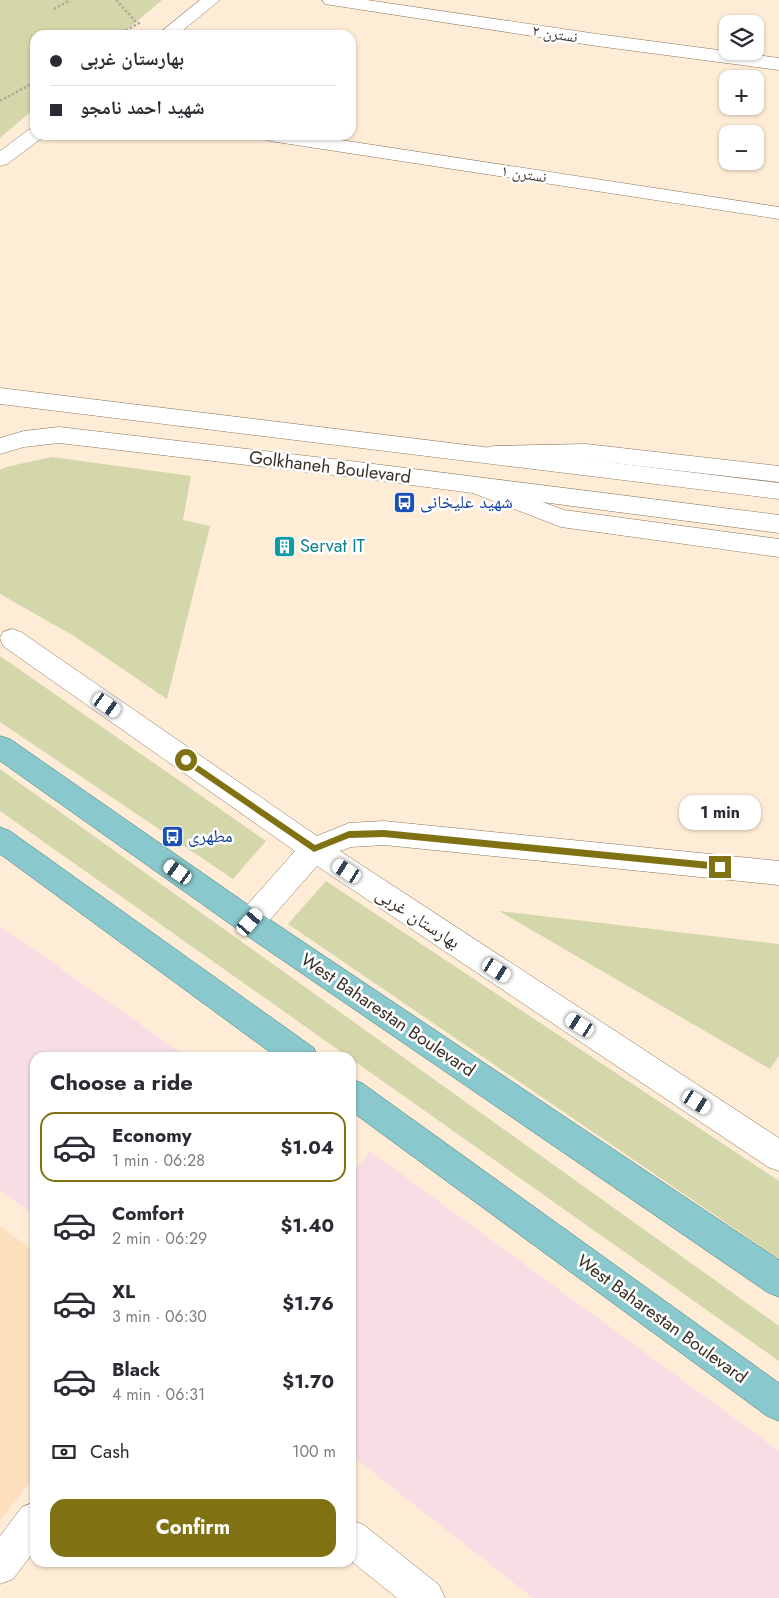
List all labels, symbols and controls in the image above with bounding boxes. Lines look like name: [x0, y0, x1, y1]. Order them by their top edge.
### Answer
map controls: [719, 15, 764, 170]
button: layers: [719, 15, 764, 60]
street label: نسترن ۲: [531, 20, 579, 48]
text: بهارستان غربی: [80, 45, 184, 72]
button: +: [719, 70, 764, 115]
text: شهید احمد نامجو: [80, 94, 205, 121]
button: −: [719, 125, 764, 170]
street label: نسترن ۱: [500, 160, 548, 188]
street label: Golkhaneh Boulevard: [248, 444, 412, 490]
place label: شهید علیخانی: [420, 489, 513, 515]
bus stop icon: شهید علیخانی: [392, 490, 416, 514]
place label: Servat IT: [300, 533, 366, 559]
building icon: Servat IT: [272, 534, 296, 558]
car: [90, 690, 123, 720]
route start: [175, 749, 197, 771]
callout: 1 min: [679, 794, 761, 830]
text: 1 min: [700, 801, 740, 824]
place label: مطهری: [188, 823, 233, 849]
bus stop icon: مطهری: [160, 824, 184, 848]
route end: [709, 856, 731, 878]
car: [161, 857, 194, 887]
car: [330, 857, 363, 885]
street label: بهارستان غربی: [371, 881, 465, 955]
car: [234, 906, 265, 938]
street label: West Baharestan Boulevard: [296, 947, 480, 1083]
car: [480, 956, 513, 984]
car: [563, 1011, 596, 1039]
text: Choose a ride: [50, 1066, 193, 1098]
car: [680, 1088, 713, 1116]
text: Economy: [112, 1122, 192, 1149]
icon: car: [52, 1125, 97, 1170]
text: $1.04: [281, 1134, 334, 1161]
text: 1 min · 06:28: [112, 1149, 205, 1172]
text: Comfort: [112, 1200, 184, 1227]
icon: car: [52, 1203, 97, 1248]
text: $1.40: [281, 1212, 334, 1239]
text: 2 min · 06:29: [112, 1227, 207, 1250]
street label: West Baharestan Boulevard: [571, 1248, 753, 1390]
text: XL: [112, 1278, 135, 1305]
icon: car: [52, 1281, 97, 1326]
text: $1.76: [282, 1290, 334, 1317]
text: 3 min · 06:30: [112, 1305, 207, 1328]
text: Black: [112, 1356, 160, 1383]
icon: car: [52, 1359, 97, 1404]
text: $1.70: [282, 1368, 334, 1395]
text: 4 min · 06:31: [112, 1383, 205, 1406]
icon: cash: [50, 1438, 78, 1466]
text: Cash: [90, 1438, 130, 1465]
text: 100 m: [292, 1440, 336, 1463]
button: Confirm: [50, 1499, 336, 1557]

